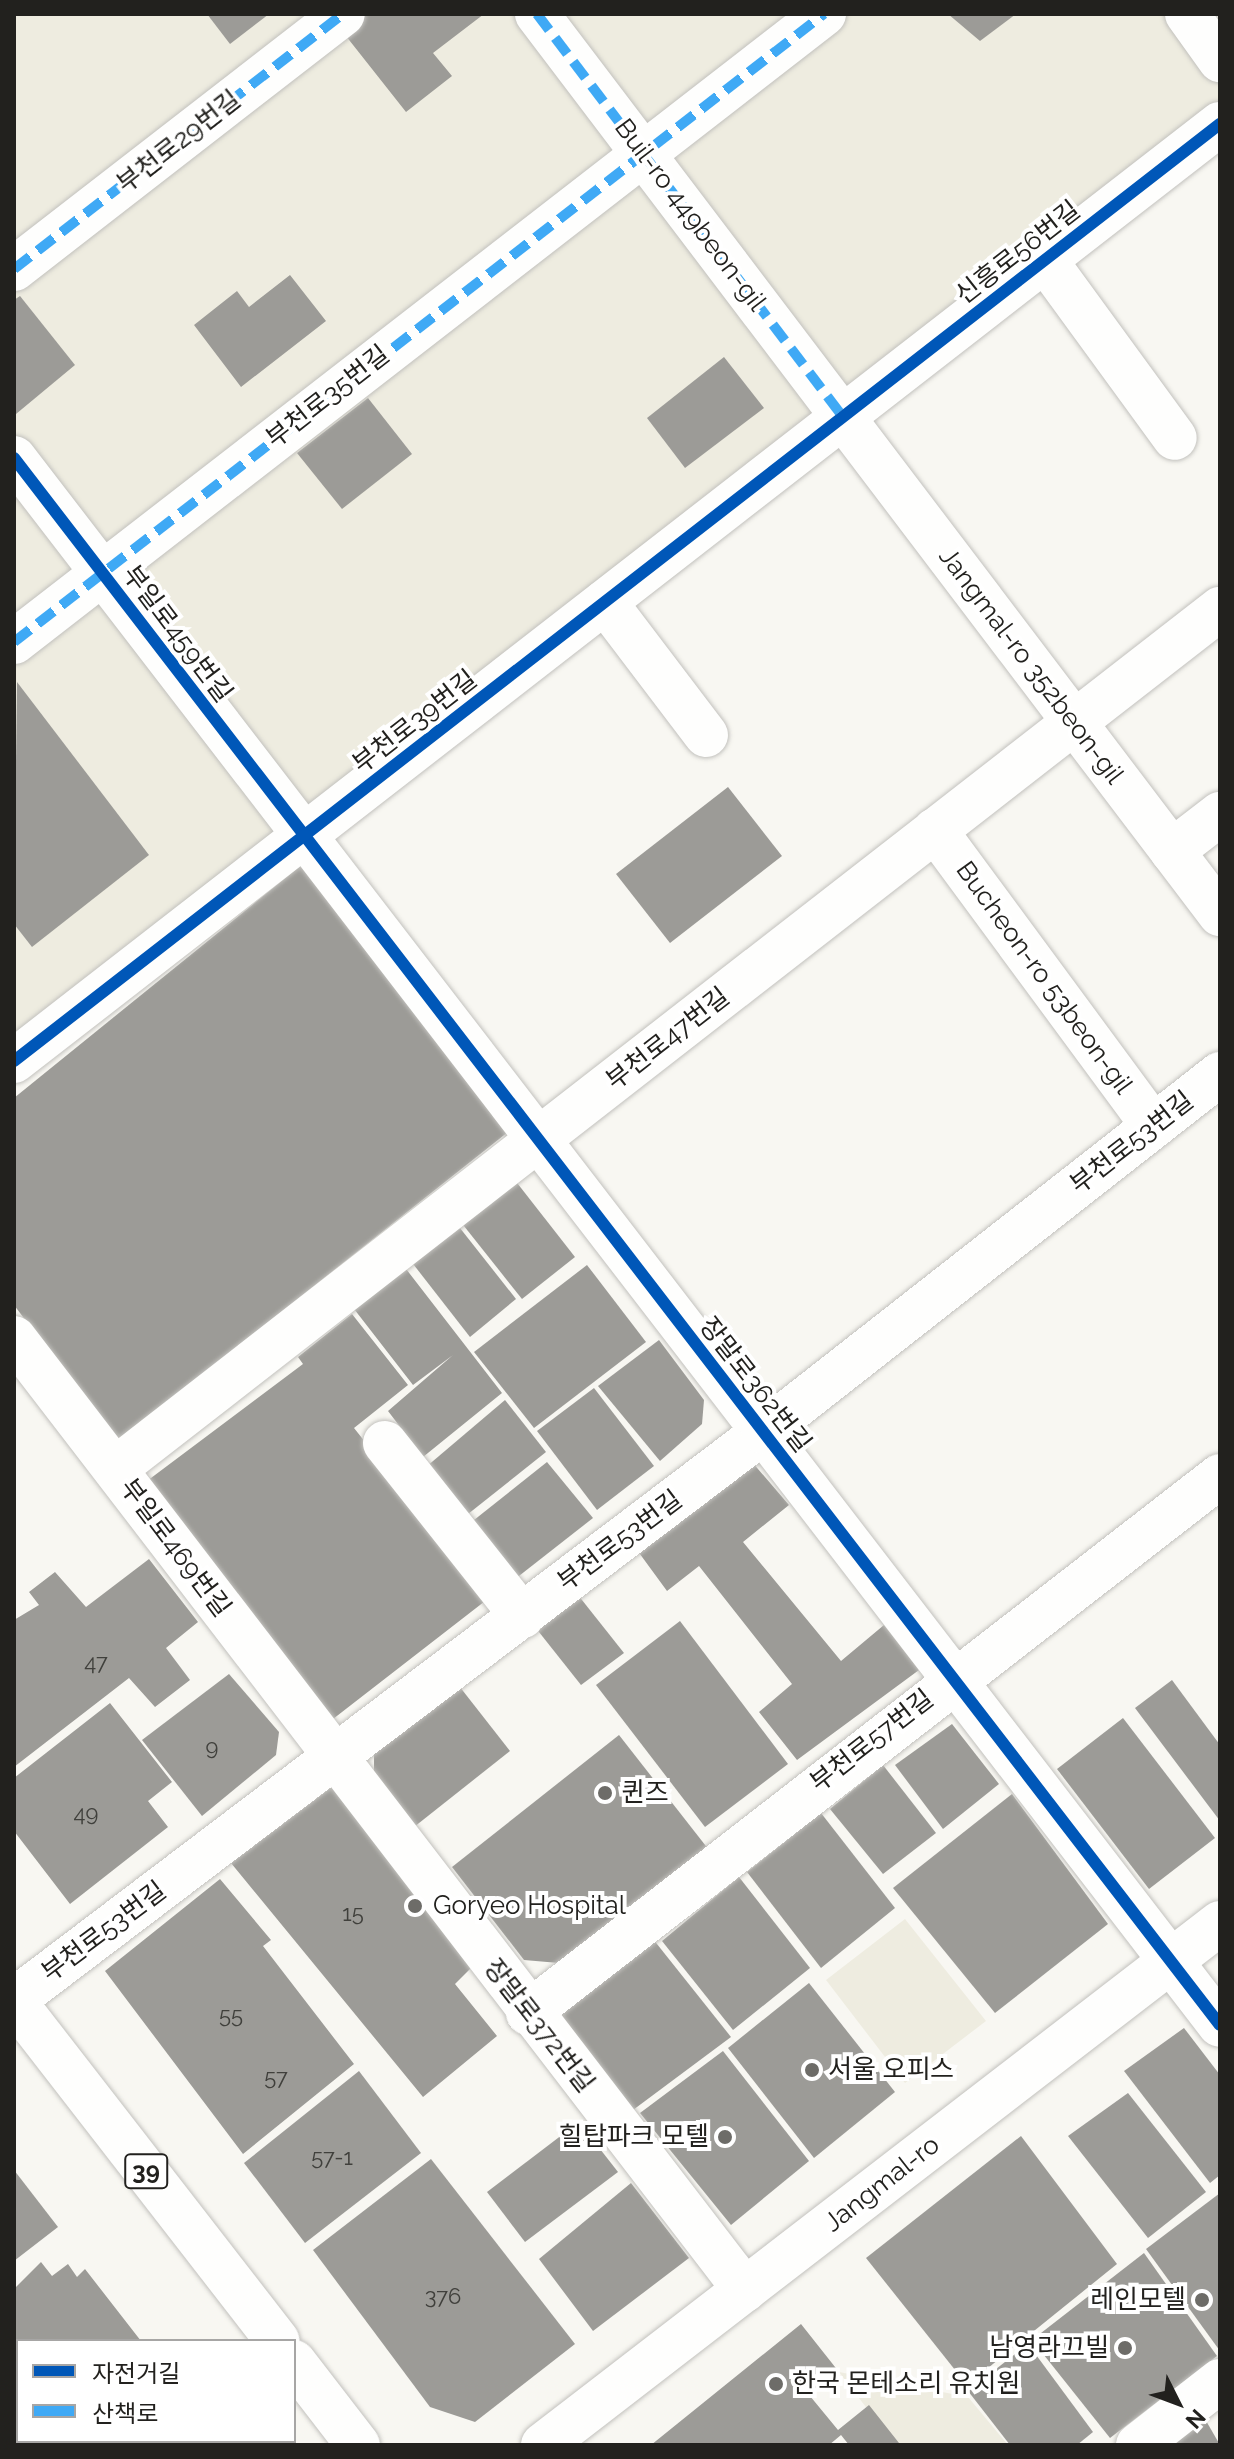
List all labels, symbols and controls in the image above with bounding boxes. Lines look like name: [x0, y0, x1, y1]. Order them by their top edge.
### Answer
street label: 부천로29번길: [111, 84, 247, 200]
street label: Buil-ro 449beon-gil: [608, 113, 772, 317]
street label: 신흥로56번길: [950, 195, 1086, 311]
street label: 부천로35번길: [260, 339, 396, 455]
street label: Jangmal-ro 352beon-gil: [932, 542, 1130, 790]
street label: 부일로459번길: [115, 559, 239, 709]
street label: 부천로39번길: [347, 664, 483, 780]
street label: Bucheon-ro 53beon-gil: [949, 856, 1139, 1100]
street label: 부천로47번길: [600, 981, 736, 1097]
street label: 부천로53번길: [1064, 1085, 1200, 1201]
street label: 장말로362번길: [693, 1311, 817, 1459]
street label: 부일로469번길: [113, 1473, 237, 1623]
street label: 부천로53번길: [552, 1484, 688, 1598]
house number: 47: [84, 1650, 108, 1676]
street label: 부천로57번길: [804, 1683, 940, 1799]
house number: 9: [206, 1735, 218, 1761]
place label: 퀸즈: [621, 1777, 669, 1809]
marker: 퀸즈: [596, 1784, 614, 1802]
house number: 49: [74, 1801, 98, 1827]
street label: 부천로53번길: [36, 1875, 172, 1989]
place label: Goryeo Hospital: [433, 1890, 626, 1922]
marker: Goryeo Hospital: [404, 1895, 426, 1917]
house number: 15: [342, 1901, 364, 1927]
street label: 장말로372번길: [477, 1953, 601, 2099]
house number: 55: [219, 2003, 243, 2029]
place label: 서울 오피스: [828, 2054, 954, 2086]
marker: 서울 오피스: [803, 2061, 821, 2079]
house number: 57: [264, 2065, 288, 2091]
place label: 힐탑파크 모텔: [559, 2121, 709, 2153]
marker: 힐탑파크 모텔: [716, 2128, 734, 2146]
street label: Jangmal-ro: [818, 2129, 946, 2239]
house number: 57-1: [311, 2145, 353, 2171]
road number: 39: [124, 2151, 168, 2191]
house number: 376: [425, 2284, 461, 2310]
place label: 레인모텔: [1090, 2284, 1186, 2316]
marker: 레인모텔: [1193, 2291, 1211, 2309]
place label: 남영라끄빌: [989, 2332, 1109, 2364]
legend: [16, 2339, 296, 2443]
marker: 남영라끄빌: [1116, 2339, 1134, 2357]
text: 자전거길: [92, 2359, 180, 2388]
north arrow: [1138, 2363, 1218, 2443]
place label: 한국 몬테소리 유치원: [792, 2368, 1021, 2400]
marker: 한국 몬테소리 유치원: [767, 2375, 785, 2393]
text: 산책로: [92, 2399, 158, 2428]
text: N: [1181, 2404, 1211, 2434]

